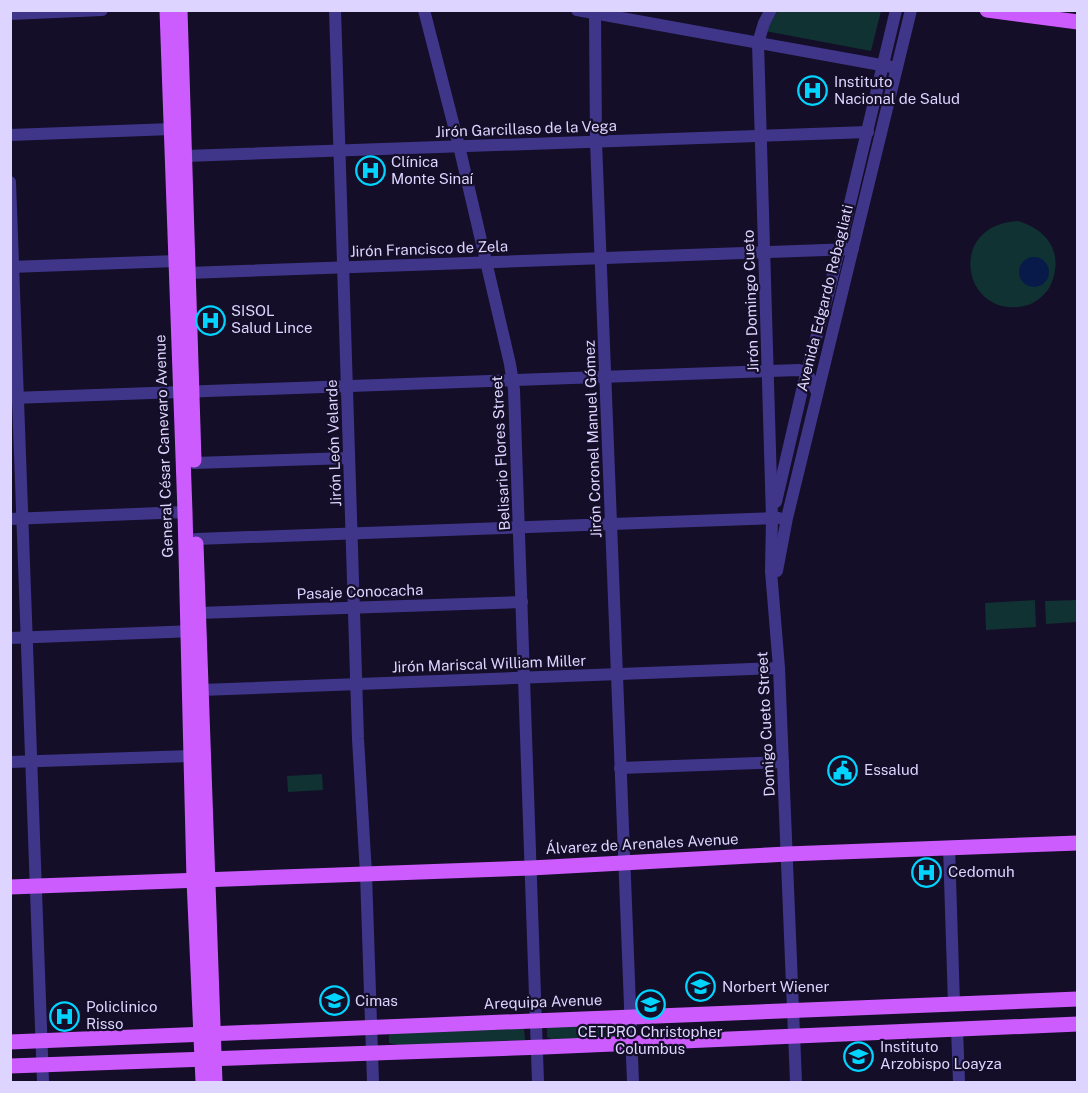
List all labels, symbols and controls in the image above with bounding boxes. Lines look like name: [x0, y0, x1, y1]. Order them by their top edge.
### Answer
place label: Instituto Nacional de Salud: [834, 73, 960, 107]
hospital icon: Instituto Nacional de Salud: [797, 75, 829, 107]
street label: Jirón Garcillaso de la Vega: [435, 117, 617, 140]
place label: Clínica Monte Sinaí: [391, 153, 473, 187]
hospital icon: Clínica Monte Sinaí: [354, 155, 386, 187]
street label: Avenida Edgardo Rebagliati: [793, 203, 856, 393]
street label: Jirón Domingo Cueto: [740, 229, 761, 373]
street label: Jirón Francisco de Zela: [349, 237, 508, 260]
place label: SISOL Salud Lince: [231, 302, 313, 336]
hospital icon: SISOL Salud Lince: [194, 304, 226, 336]
street label: General César Canevaro Avenue: [151, 334, 176, 558]
street label: Jirón Coronel Manuel Gómez: [581, 340, 604, 538]
street label: Belisario Flores Street: [488, 375, 513, 531]
street label: Jirón León Velarde: [323, 379, 344, 507]
street label: Pasaje Conocacha: [296, 581, 424, 602]
street label: Domigo Cueto Street: [753, 651, 778, 797]
street label: Jirón Mariscal William Miller: [391, 652, 587, 675]
public building icon: Essalud: [827, 754, 859, 786]
place label: Essalud: [864, 761, 919, 778]
street label: Álvarez de Arenales Avenue: [545, 830, 739, 857]
hospital icon: Cedomuh: [911, 856, 943, 888]
place label: Cedomuh: [948, 863, 1015, 880]
school or university icon: Norbert Wiener: [685, 971, 717, 1003]
place label: Norbert Wiener: [722, 978, 829, 995]
school or university icon: Cimas: [318, 985, 350, 1017]
school or university icon: CETPRO Christopher Columbus: [634, 989, 666, 1021]
street label: Arequipa Avenue: [483, 991, 603, 1012]
place label: Cimas: [355, 992, 398, 1009]
place label: Policlinico Risso: [86, 998, 157, 1032]
hospital icon: Policlinico Risso: [49, 1000, 81, 1032]
place label: CETPRO Christopher Columbus: [577, 1023, 723, 1057]
place label: Instituto Arzobispo Loayza: [880, 1038, 1002, 1072]
school or university icon: Instituto Arzobispo Loayza: [843, 1040, 875, 1072]

